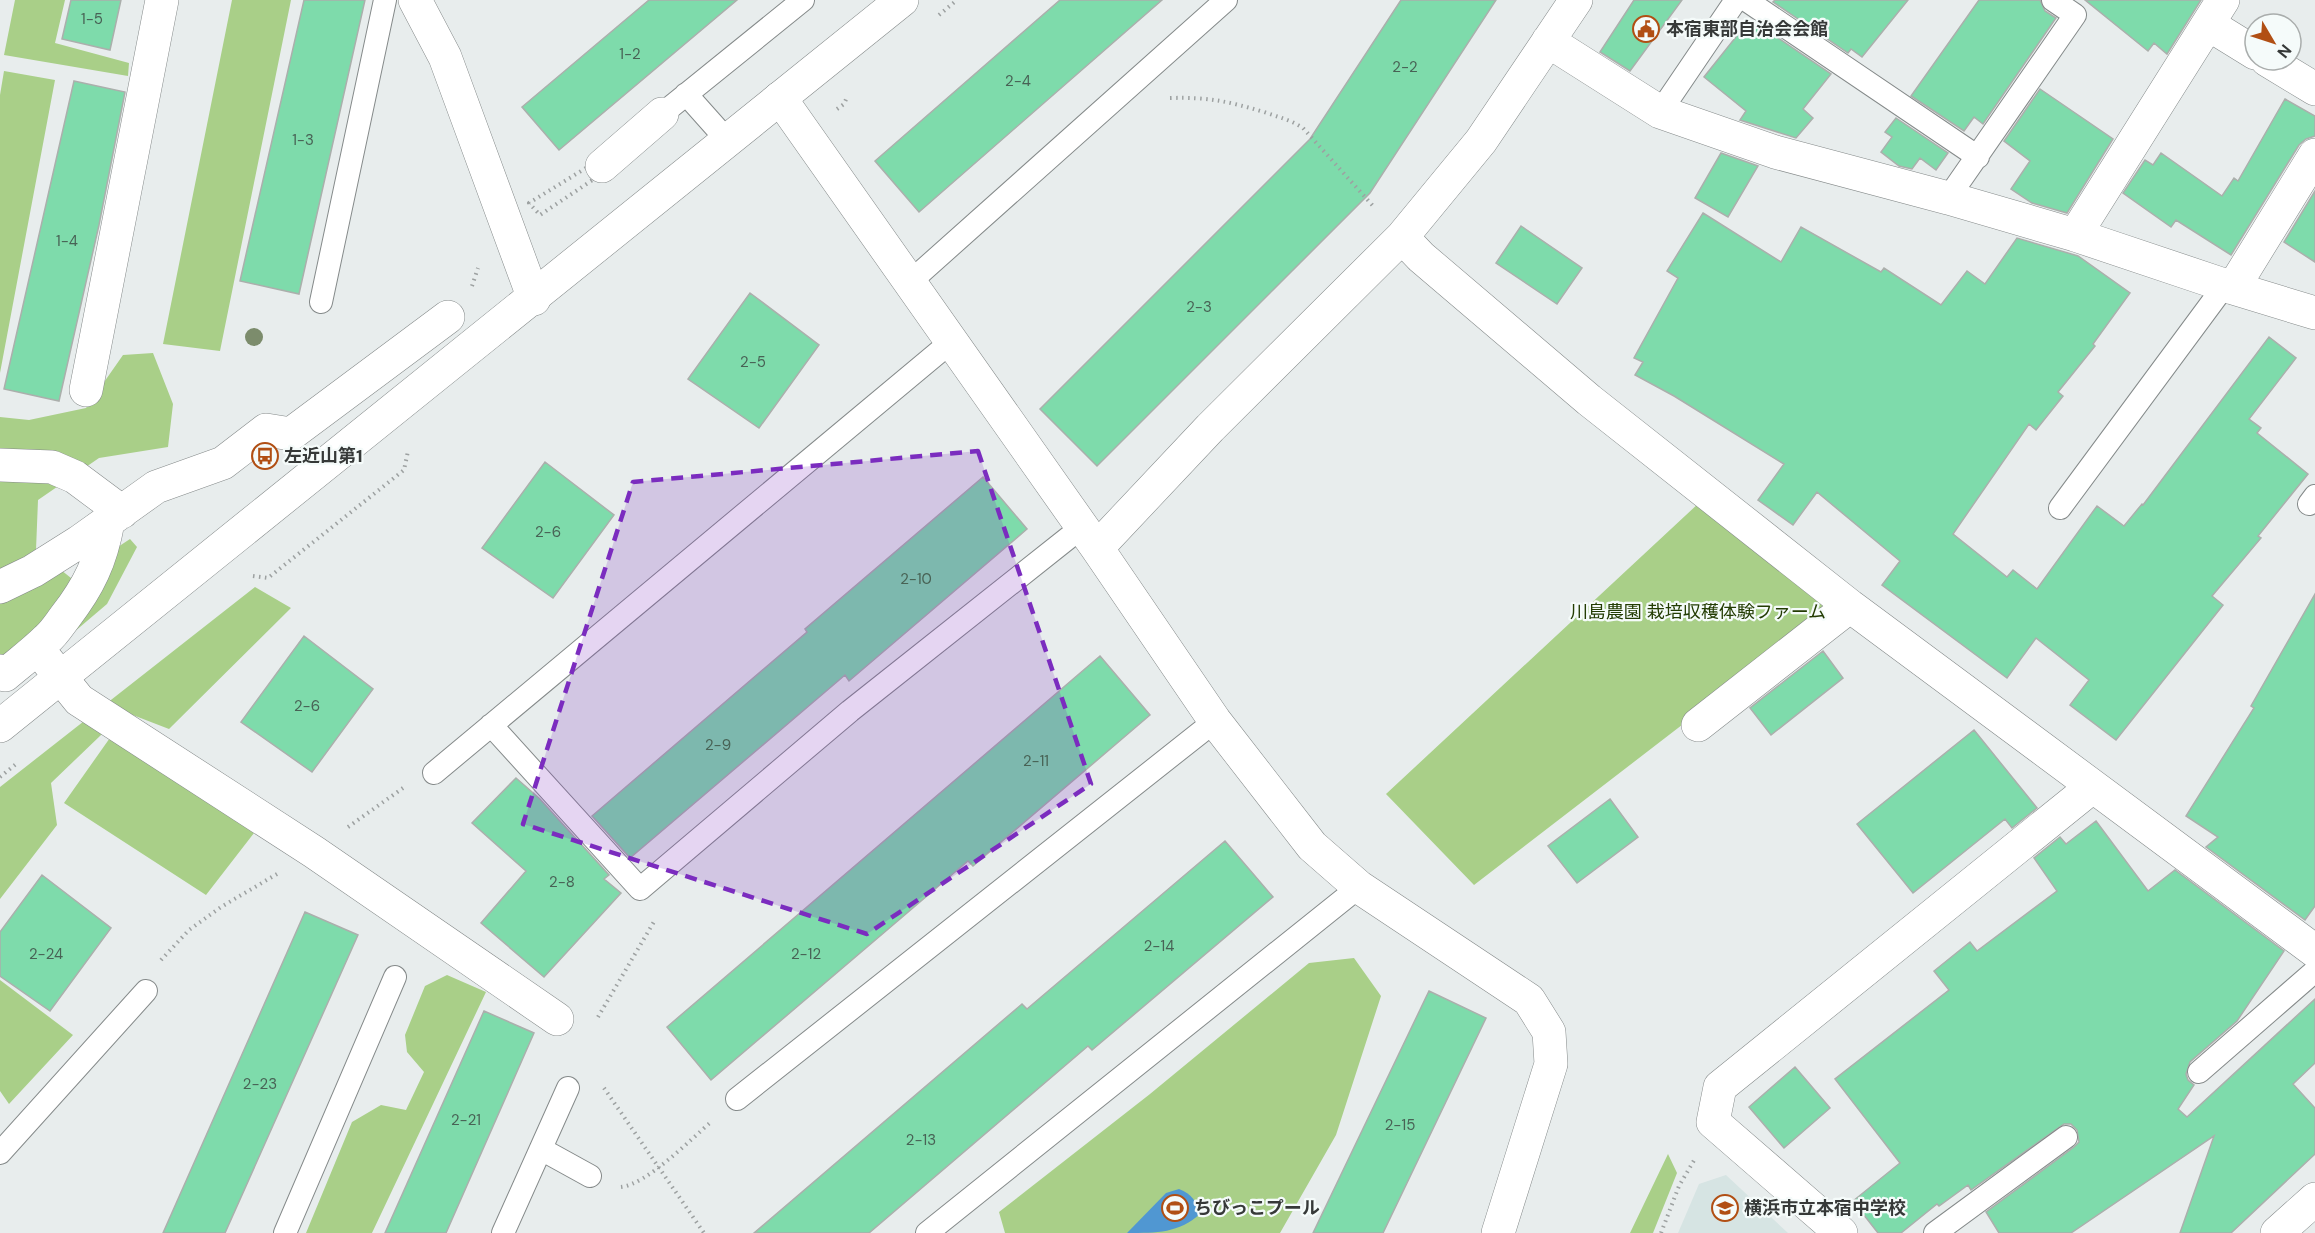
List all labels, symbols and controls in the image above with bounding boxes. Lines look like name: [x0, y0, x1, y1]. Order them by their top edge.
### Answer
house number: 1-5: [81, 9, 103, 29]
north arrow: [2243, 12, 2303, 72]
public building icon: 本宿東部自治会会館: [1631, 14, 1661, 44]
place label: 本宿東部自治会会館: [1666, 17, 1828, 41]
text: N: [2272, 40, 2296, 62]
house number: 1-2: [619, 44, 641, 64]
house number: 2-2: [1392, 57, 1418, 77]
house number: 2-4: [1005, 71, 1031, 91]
house number: 1-3: [292, 130, 314, 150]
house number: 1-4: [56, 231, 78, 251]
house number: 2-3: [1186, 297, 1212, 317]
house number: 2-5: [740, 352, 766, 372]
bus stop icon: 左近山第1: [250, 441, 280, 471]
place label: 左近山第1: [284, 444, 363, 468]
house number: 2-6: [535, 522, 561, 542]
house number: 2-10: [900, 569, 932, 589]
park label: 川島農園 栽培収穫体験ファーム: [1570, 600, 1826, 624]
house number: 2-6: [294, 696, 320, 716]
house number: 2-9: [705, 735, 731, 755]
house number: 2-11: [1023, 751, 1049, 771]
house number: 2-8: [549, 872, 575, 892]
house number: 2-14: [1144, 936, 1174, 956]
house number: 2-24: [29, 944, 63, 964]
house number: 2-12: [791, 944, 821, 964]
house number: 2-23: [243, 1074, 277, 1094]
house number: 2-21: [451, 1110, 481, 1130]
house number: 2-15: [1385, 1115, 1415, 1135]
house number: 2-13: [906, 1130, 936, 1150]
sports icon: ちびっこプール: [1160, 1193, 1190, 1223]
school or university icon: 横浜市立本宿中学校: [1710, 1193, 1740, 1223]
place label: ちびっこプール: [1194, 1196, 1320, 1220]
place label: 横浜市立本宿中学校: [1744, 1196, 1906, 1220]

